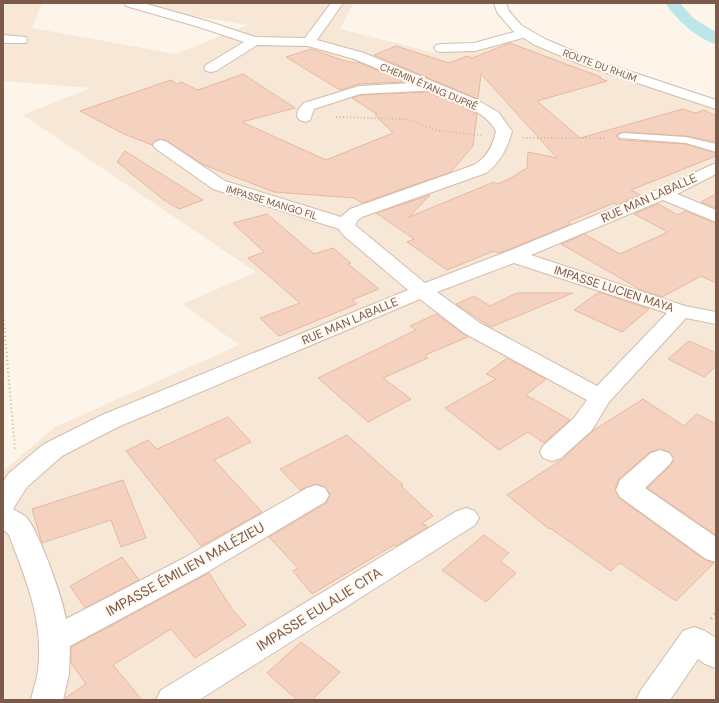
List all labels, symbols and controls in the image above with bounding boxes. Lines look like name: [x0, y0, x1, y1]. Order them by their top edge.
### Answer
street label: ROUTE DU RHUM: [561, 46, 639, 85]
street label: CHEMIN ÉTANG DUPRÉ: [378, 60, 480, 113]
street label: RUE MAN LABALLE: [599, 170, 700, 226]
street label: IMPASSE MANGO FIL: [224, 182, 319, 223]
street label: IMPASSE LUCIEN MAYA: [552, 262, 676, 316]
street label: RUE MAN LABALLE: [299, 293, 401, 349]
street label: IMPASSE ÉMILIEN MALÉZIEU: [103, 518, 267, 620]
street label: IMPASSE EULALIE CITA: [253, 563, 385, 655]

